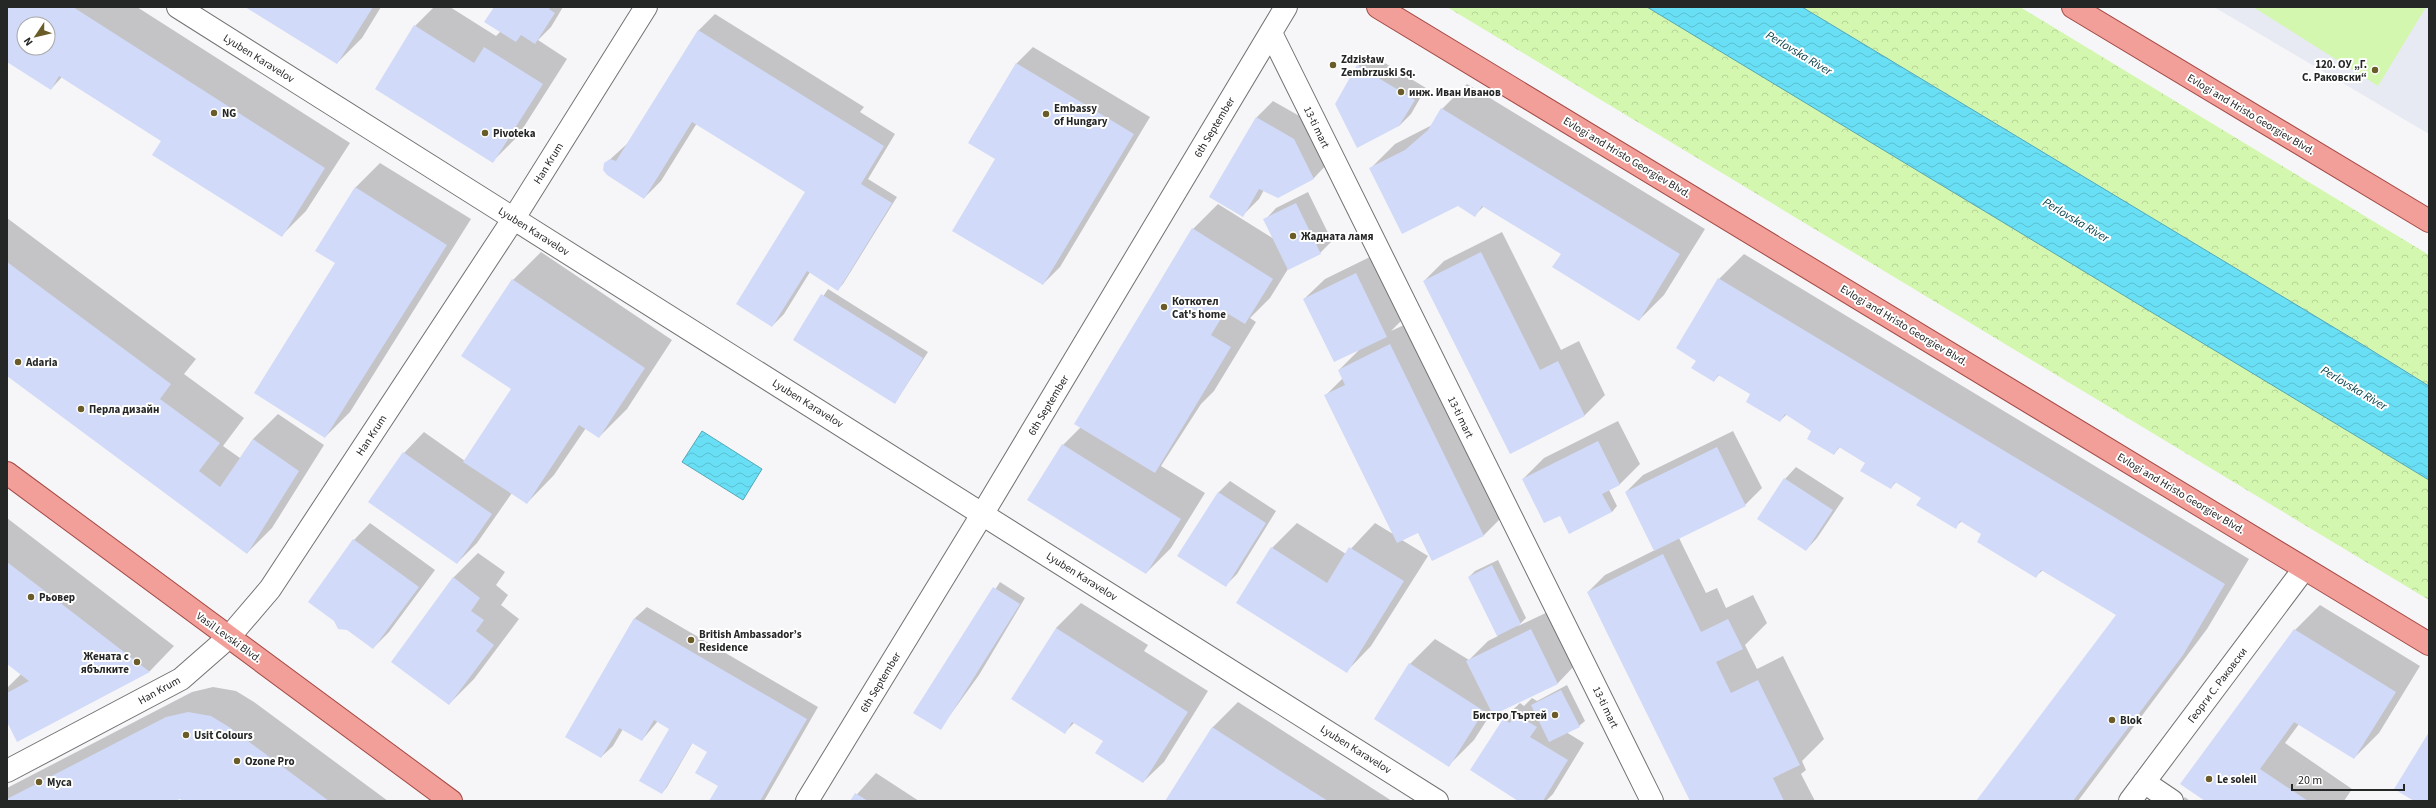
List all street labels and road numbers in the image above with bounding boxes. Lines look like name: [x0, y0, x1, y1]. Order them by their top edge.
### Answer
street label: Lyuben Karavelov: [220, 31, 297, 86]
street label: Evlogi and Hristo Georgiev Blvd.: [2184, 70, 2317, 159]
street label: 6th September: [1190, 94, 1238, 160]
street label: 13-ti mart: [1300, 104, 1333, 151]
street label: Evlogi and Hristo Georgiev Blvd.: [1560, 113, 1693, 202]
street label: Han Krum: [530, 140, 567, 187]
street label: Lyuben Karavelov: [495, 204, 572, 259]
street label: Evlogi and Hristo Georgiev Blvd.: [1837, 281, 1970, 370]
street label: 6th September: [1024, 372, 1072, 438]
street label: Lyuben Karavelov: [769, 376, 846, 431]
street label: 13-ti mart: [1444, 394, 1477, 441]
street label: Han Krum: [353, 412, 390, 459]
street label: Evlogi and Hristo Georgiev Blvd.: [2114, 449, 2247, 538]
street label: Lyuben Karavelov: [1043, 549, 1120, 604]
street label: Vasil Levski Blvd.: [193, 609, 265, 666]
street label: Георги С. Раковски: [2184, 645, 2251, 726]
street label: 6th September: [856, 649, 904, 715]
street label: Han Krum: [135, 673, 183, 708]
street label: 13-ti mart: [1589, 684, 1622, 731]
street label: Lyuben Karavelov: [1317, 722, 1394, 777]

